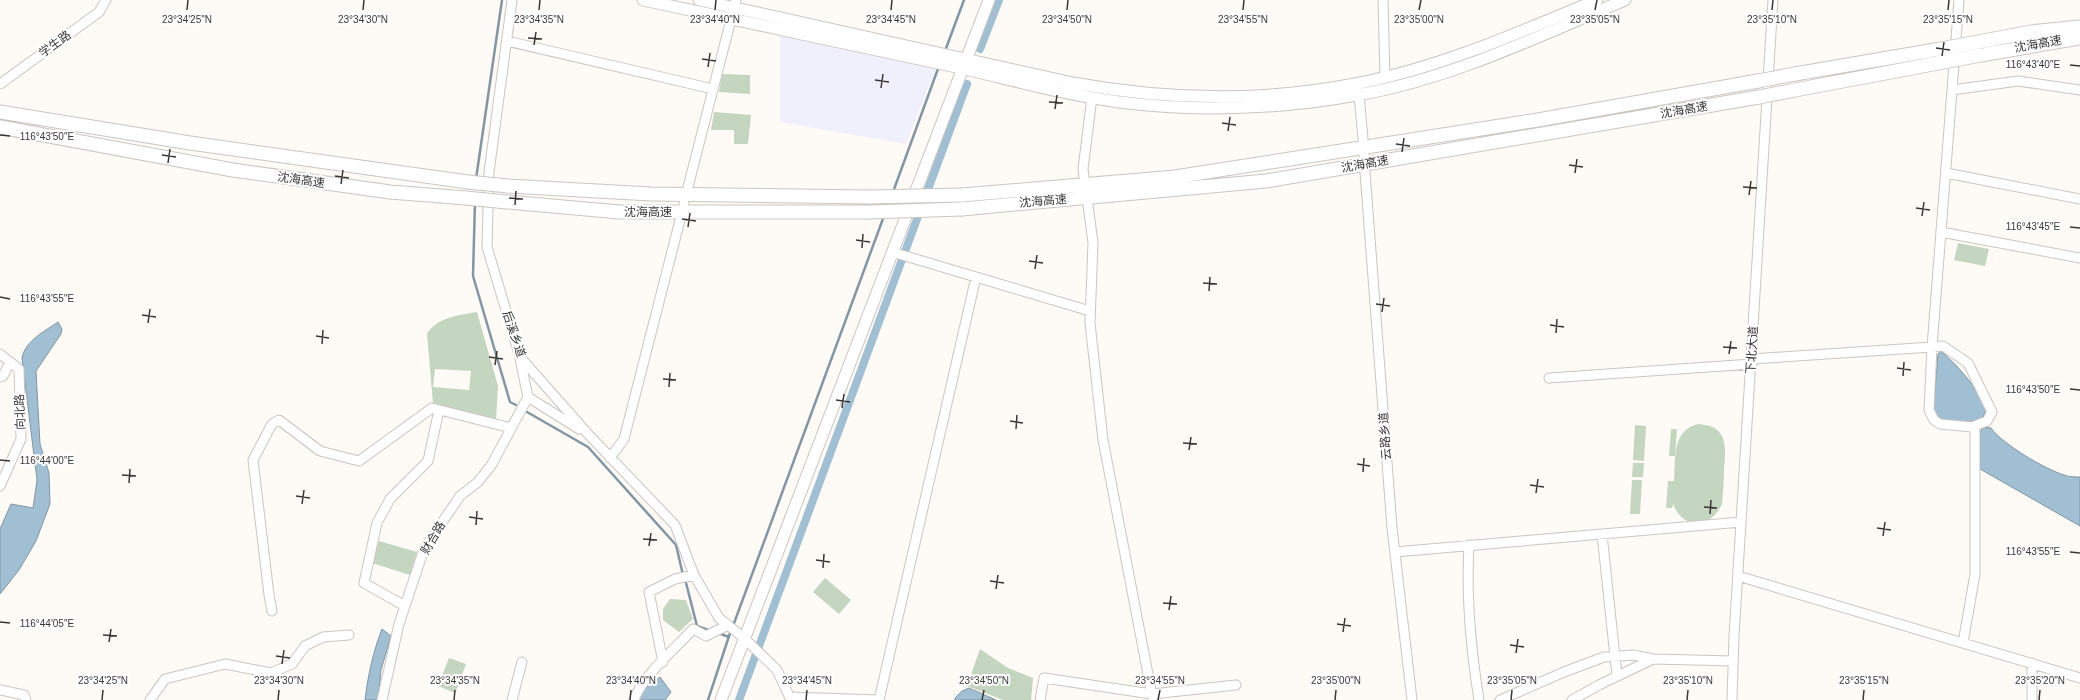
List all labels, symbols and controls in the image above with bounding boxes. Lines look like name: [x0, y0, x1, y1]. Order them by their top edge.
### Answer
text: 23°34'25"N: [162, 14, 212, 25]
text: 23°34'30"N: [338, 14, 388, 25]
text: 23°34'35"N: [514, 14, 564, 25]
text: 23°34'40"N: [690, 14, 740, 25]
text: 23°34'45"N: [866, 14, 916, 25]
text: 23°34'50"N: [1042, 14, 1092, 25]
text: 23°34'55"N: [1218, 14, 1268, 25]
text: 23°35'00"N: [1394, 14, 1444, 25]
text: 23°35'05"N: [1570, 14, 1620, 25]
text: 23°35'10"N: [1747, 14, 1797, 25]
text: 23°35'15"N: [1923, 14, 1973, 25]
street label: 学生路: [36, 28, 74, 60]
street label: 沈海高速: [2013, 33, 2063, 55]
text: 116°43'40"E: [2006, 59, 2060, 70]
street label: 沈海高速: [1659, 99, 1709, 121]
text: 116°43'50"E: [20, 131, 74, 142]
street label: 沈海高速: [1340, 153, 1390, 175]
street label: 沈海高速: [276, 170, 326, 190]
street label: 沈海高速: [1018, 192, 1068, 210]
street label: 沈海高速: [624, 205, 672, 219]
text: 116°43'45"E: [2006, 221, 2060, 232]
text: 116°43'55"E: [20, 293, 74, 304]
street label: 后溪乡道: [500, 309, 528, 359]
street label: 下北大道: [1743, 326, 1761, 374]
text: 116°43'50"E: [2006, 384, 2060, 395]
street label: 向北路: [12, 394, 28, 430]
street label: 云路乡道: [1376, 412, 1394, 460]
text: 116°44'00"E: [20, 455, 74, 466]
street label: 财合路: [418, 519, 448, 557]
text: 116°43'55"E: [2006, 546, 2060, 557]
text: 116°44'05"E: [20, 618, 74, 629]
text: 23°34'25"N: [78, 675, 128, 686]
text: 23°34'30"N: [254, 675, 304, 686]
text: 23°34'35"N: [430, 675, 480, 686]
text: 23°34'40"N: [606, 675, 656, 686]
text: 23°34'45"N: [782, 675, 832, 686]
text: 23°34'50"N: [959, 675, 1009, 686]
text: 23°34'55"N: [1135, 675, 1185, 686]
text: 23°35'00"N: [1311, 675, 1361, 686]
text: 23°35'05"N: [1487, 675, 1537, 686]
text: 23°35'10"N: [1663, 675, 1713, 686]
text: 23°35'15"N: [1839, 675, 1889, 686]
text: 23°35'20"N: [2015, 675, 2065, 686]

